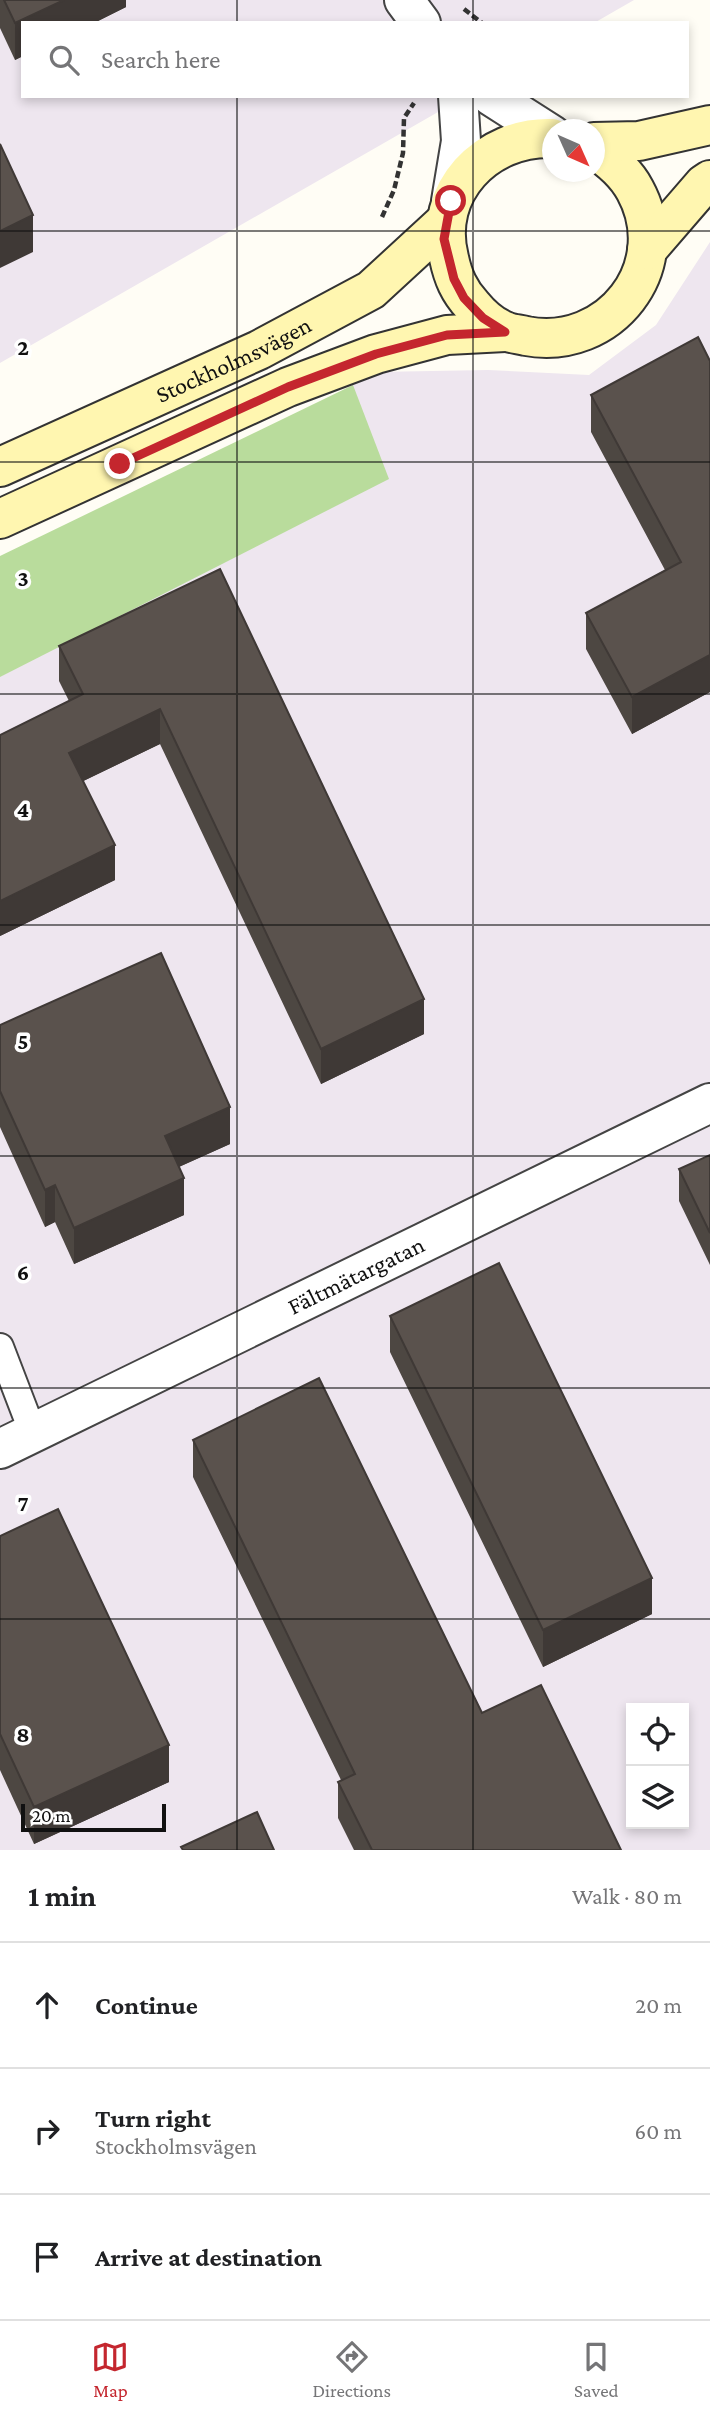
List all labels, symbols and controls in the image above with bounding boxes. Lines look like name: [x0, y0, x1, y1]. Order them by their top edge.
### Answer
search box: [21, 21, 689, 98]
icon: search: [45, 41, 83, 79]
text: Search here: [101, 45, 220, 74]
north arrow: [542, 119, 605, 182]
route start: [435, 185, 466, 216]
street label: Stockholmsvägen: [151, 311, 316, 408]
text: 2: [17, 334, 29, 360]
route end: [104, 448, 135, 479]
text: 3: [17, 565, 29, 591]
text: 4: [17, 796, 29, 822]
text: 5: [17, 1028, 29, 1054]
street label: Fältmätargatan: [283, 1230, 429, 1320]
text: 6: [17, 1259, 29, 1285]
text: 7: [17, 1490, 29, 1516]
map controls: [626, 1703, 689, 1829]
button: locate: [626, 1703, 689, 1766]
text: 8: [16, 1721, 30, 1747]
button: layers: [626, 1766, 689, 1829]
scale bar: [21, 1801, 166, 1833]
text: 20 m: [32, 1805, 71, 1826]
text: 1 min: [28, 1879, 96, 1912]
text: Walk · 80 m: [572, 1883, 682, 1909]
icon: ahead: [28, 1986, 66, 2024]
text: Continue: [95, 1991, 198, 2020]
text: 20 m: [635, 1992, 682, 2018]
text: Turn right: [95, 2104, 211, 2133]
icon: right: [28, 2112, 66, 2150]
text: 60 m: [635, 2118, 682, 2144]
text: Stockholmsvägen: [95, 2133, 257, 2159]
icon: arrive: [28, 2238, 66, 2276]
text: Arrive at destination: [95, 2243, 322, 2272]
tab: Map: [91, 2338, 129, 2401]
tab: Directions: [312, 2338, 391, 2401]
tab: Saved: [574, 2338, 619, 2401]

